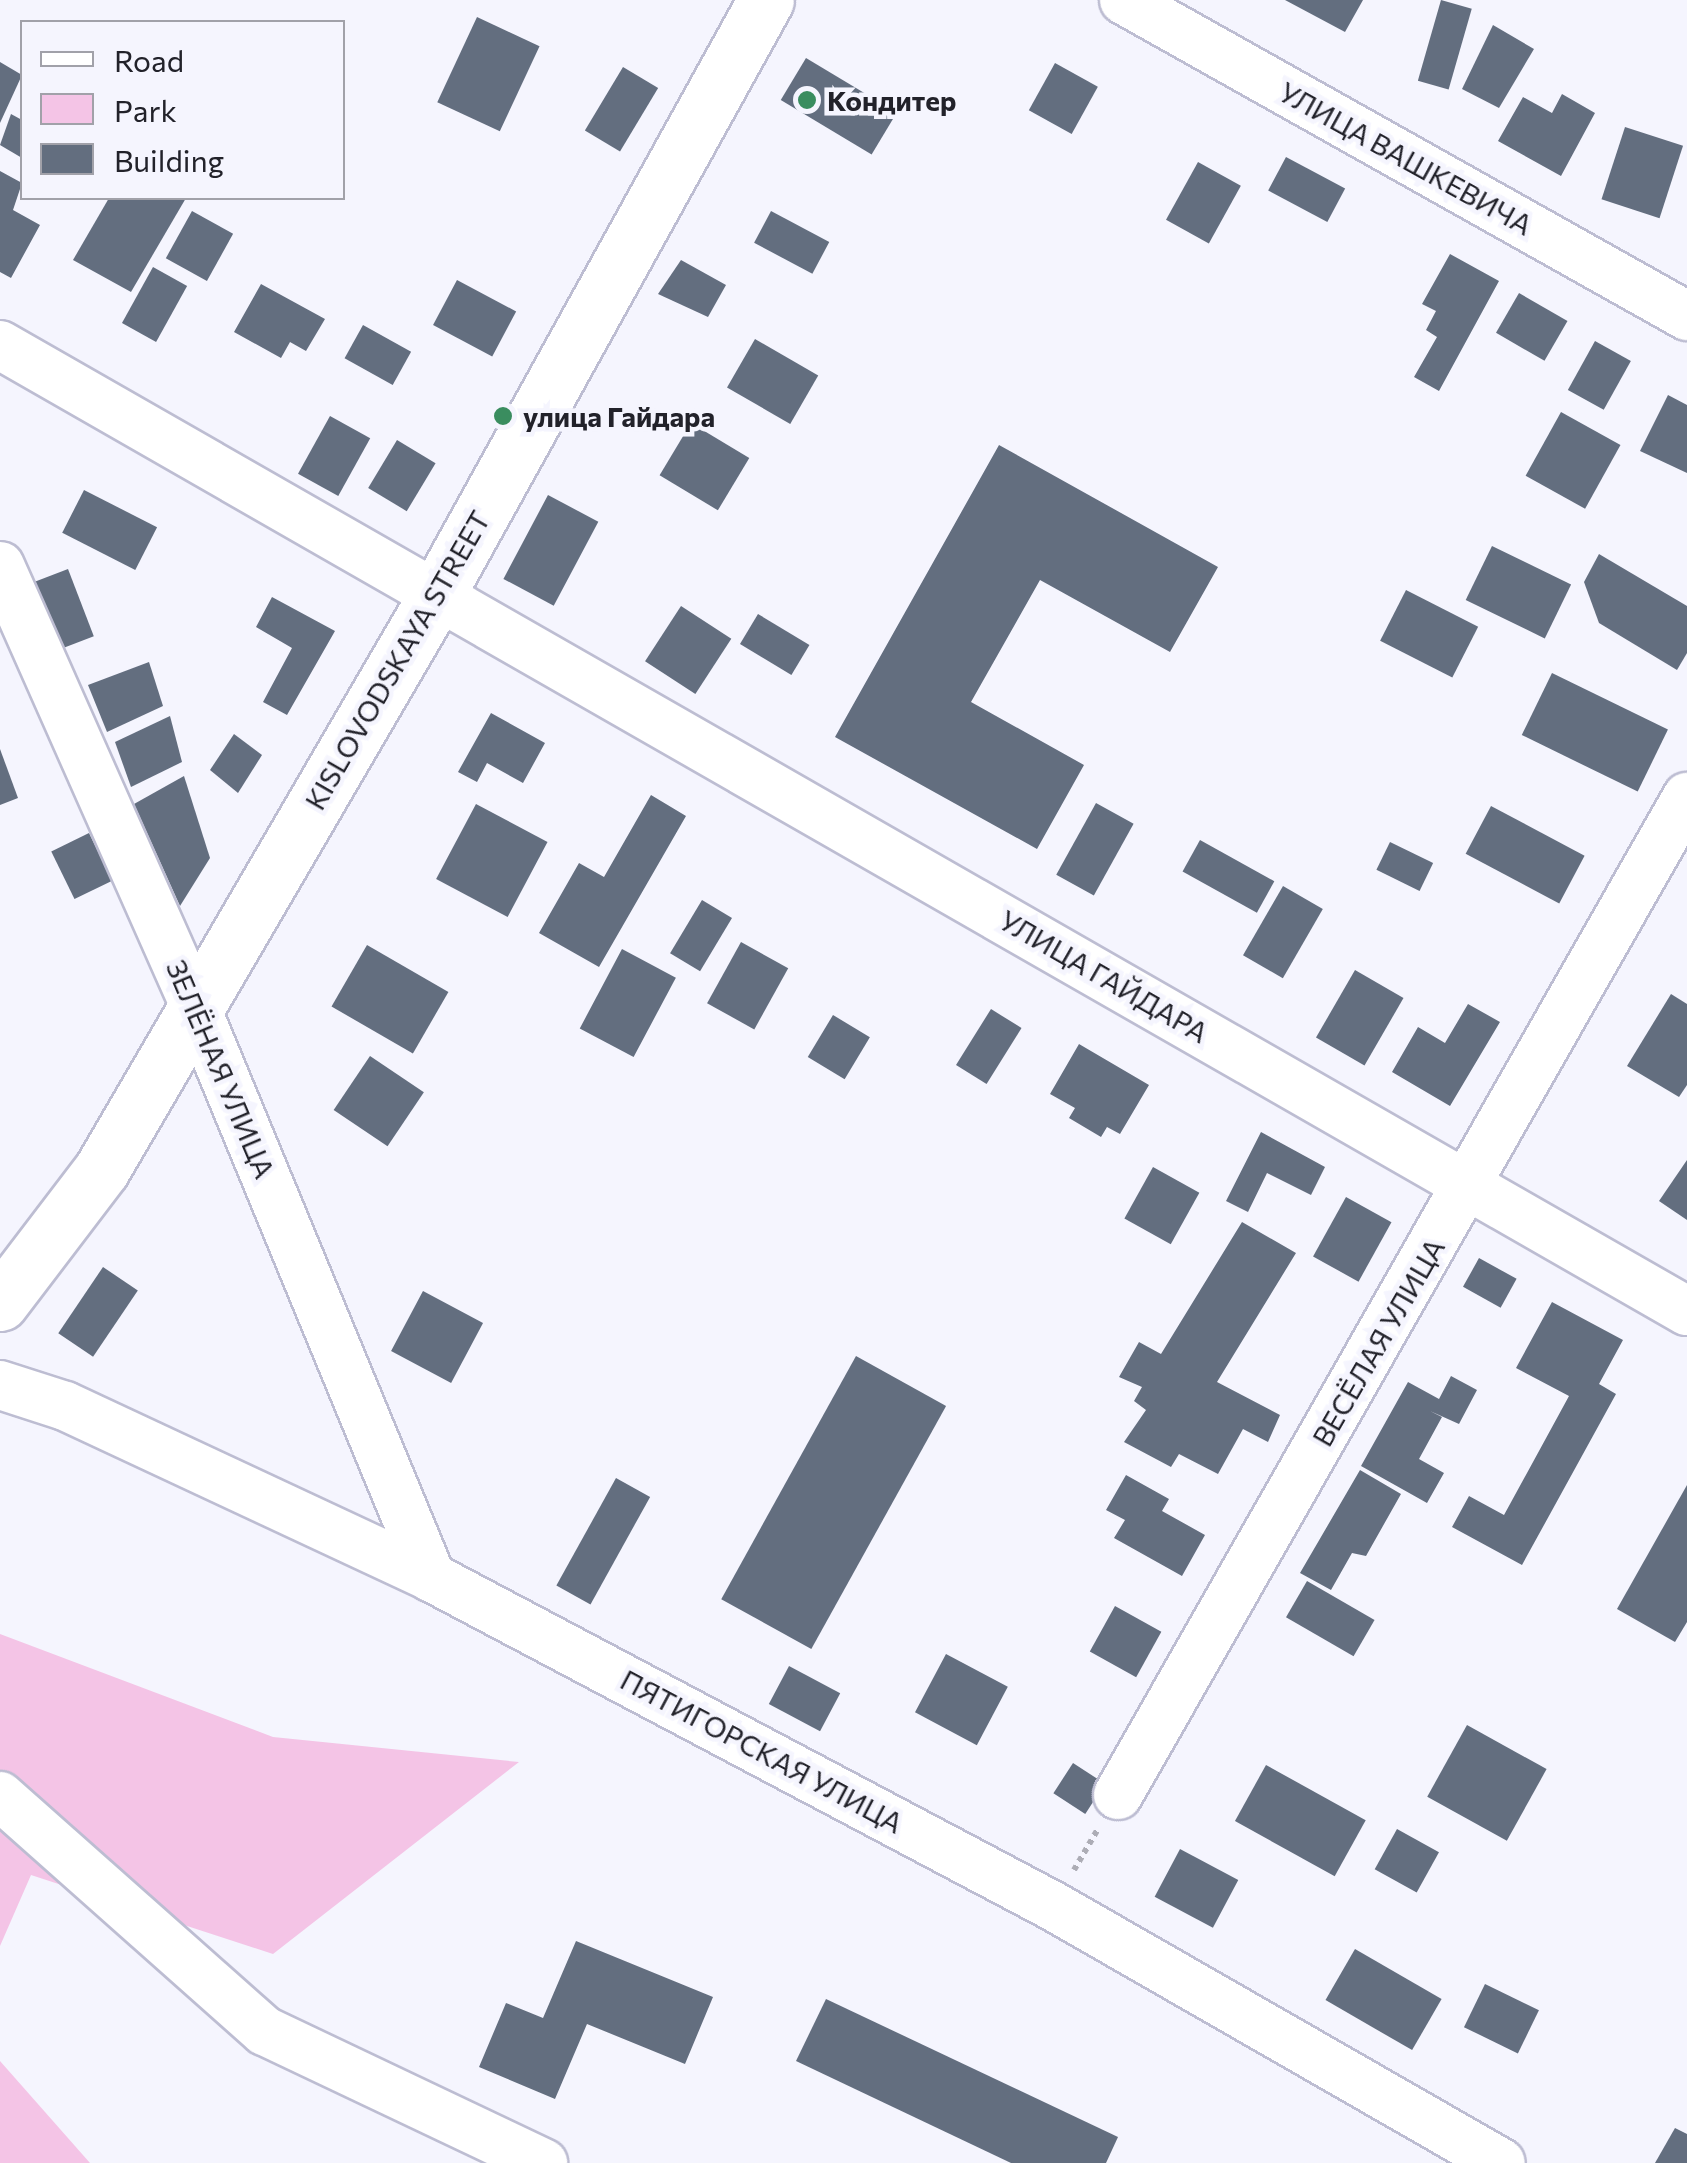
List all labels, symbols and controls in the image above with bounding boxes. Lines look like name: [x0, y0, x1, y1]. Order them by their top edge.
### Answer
legend: [20, 20, 345, 200]
text: Road: [114, 41, 184, 78]
street label: УЛИЦА ВАШКЕВИЧА: [1274, 74, 1538, 242]
place label: Кондитер: [827, 83, 956, 117]
marker: Кондитер: [796, 89, 818, 111]
text: Park: [114, 91, 177, 128]
text: Building: [114, 141, 224, 178]
place label: улица Гайдара: [523, 399, 715, 433]
marker: улица Гайдара: [492, 405, 514, 427]
street label: KISLOVODSKAYA STREET: [298, 505, 496, 815]
street label: УЛИЦА ГАЙДАРА: [994, 903, 1214, 1049]
street label: ЗЕЛЁНАЯ УЛИЦА: [160, 955, 282, 1183]
street label: ВЕСЁЛАЯ УЛИЦА: [1305, 1232, 1451, 1452]
street label: ПЯТИГОРСКАЯ УЛИЦА: [615, 1662, 909, 1840]

